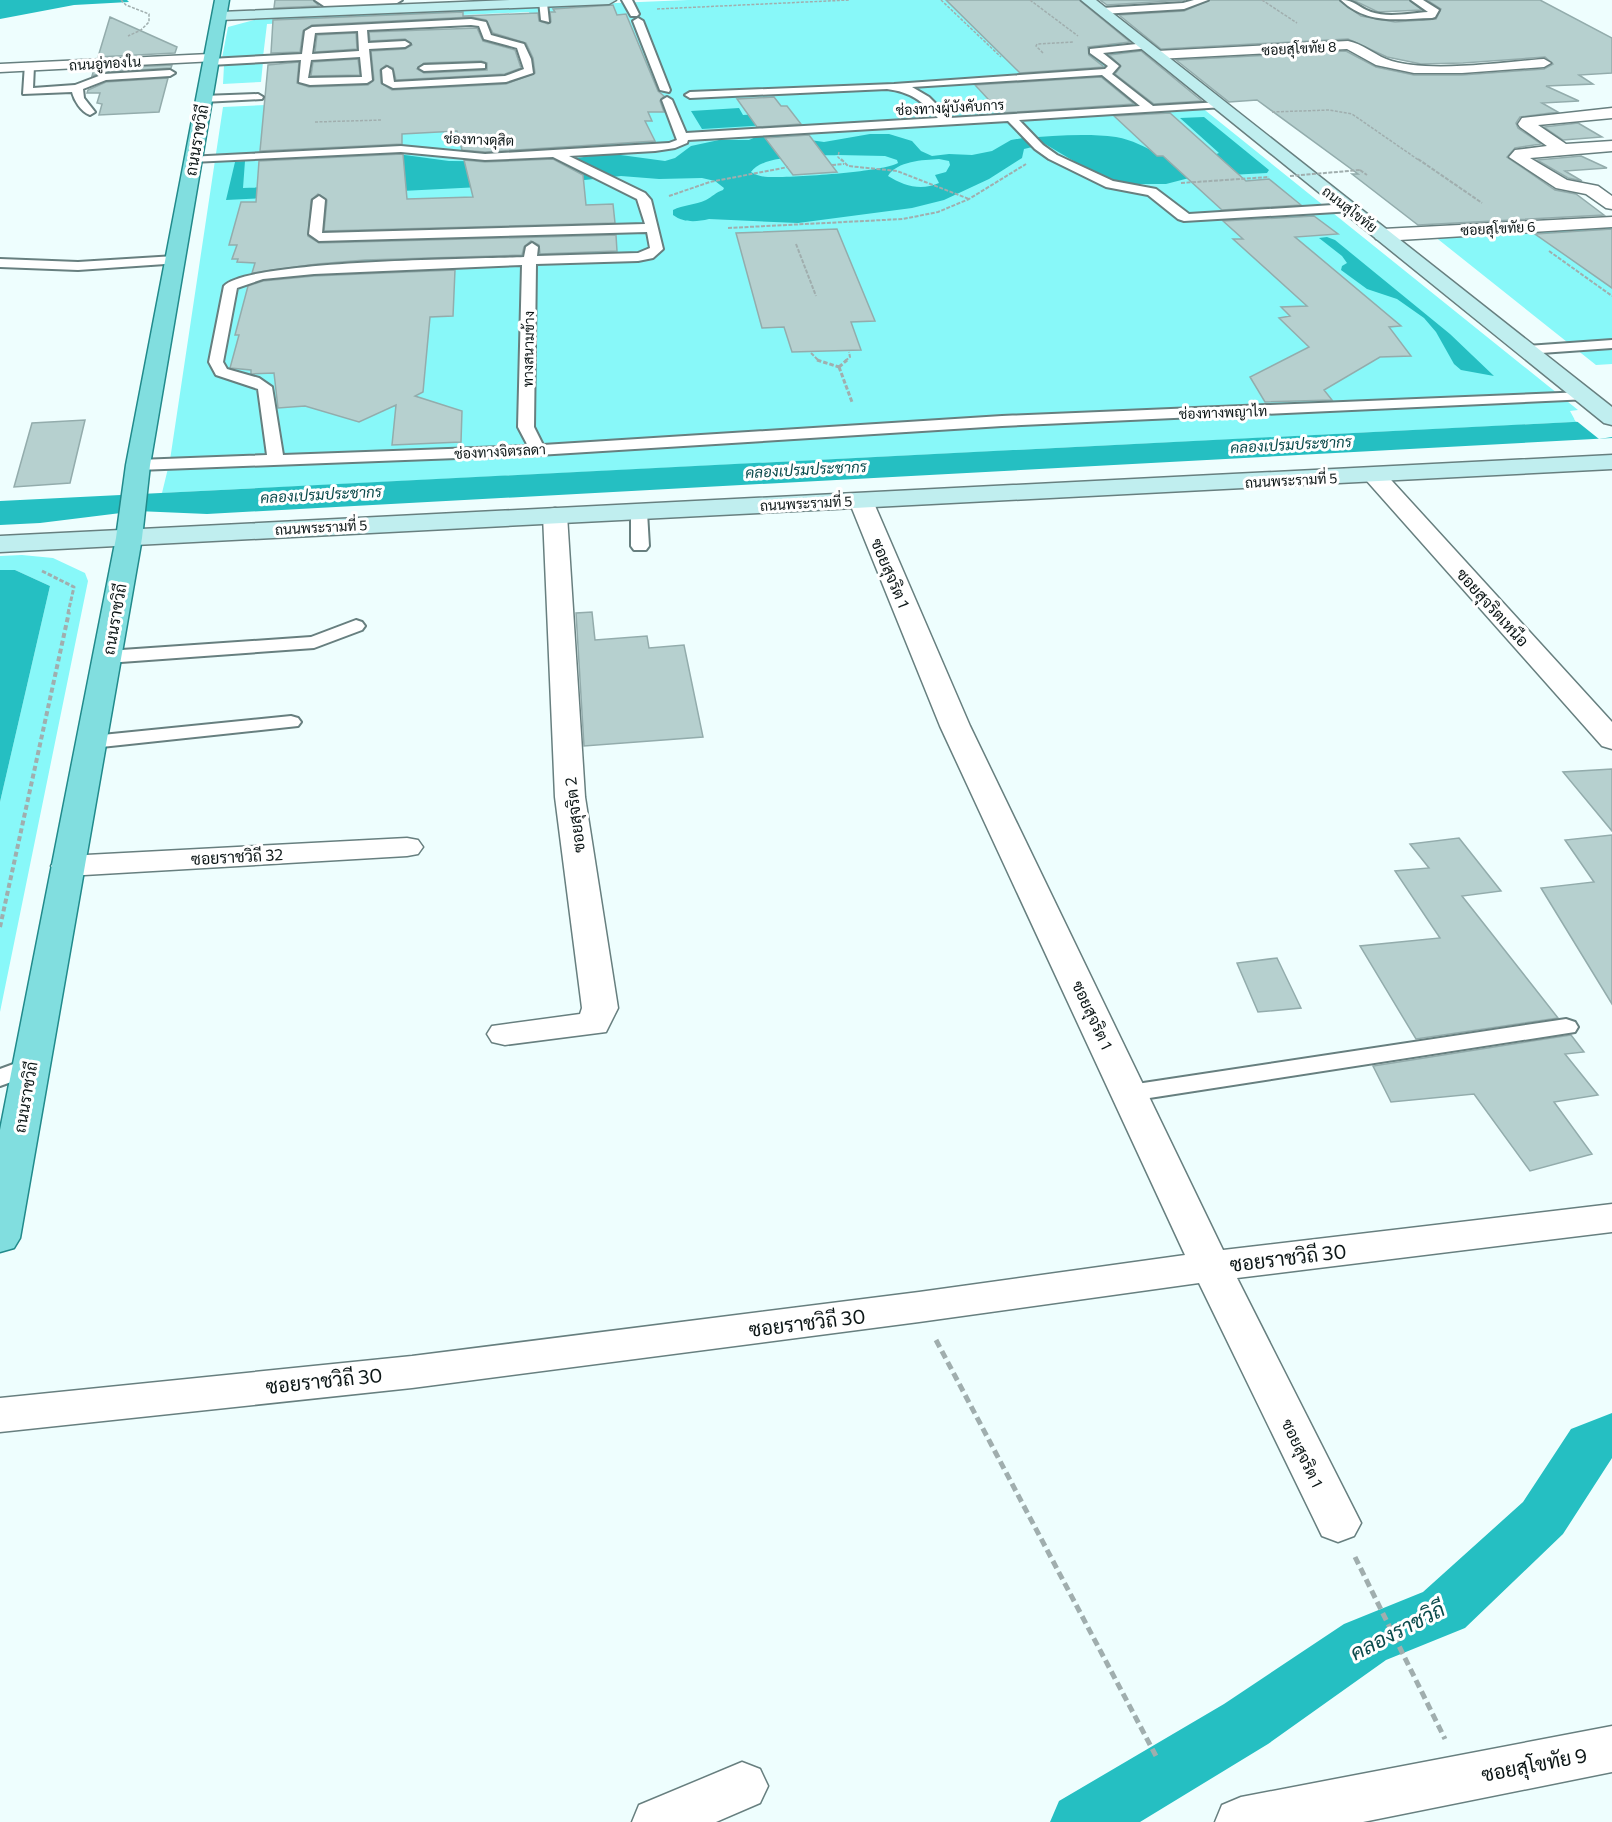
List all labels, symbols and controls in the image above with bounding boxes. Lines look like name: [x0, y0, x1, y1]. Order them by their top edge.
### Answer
street label: ซอยสุโขทัย 8: [1261, 38, 1337, 60]
street label: ถนนอู่ทองใน: [69, 53, 142, 75]
street label: ช่องทางผู้บังคับการ: [895, 96, 1005, 120]
street label: ถนนราชวิถี: [179, 103, 212, 177]
street label: ช่องทางดุสิต: [443, 129, 514, 151]
street label: ถนนสุโขทัย: [1318, 182, 1381, 237]
street label: ซอยสุโขทัย 6: [1460, 218, 1536, 240]
street label: ทางสนามข้าง: [519, 311, 537, 387]
street label: ช่องทางพญาไท: [1178, 402, 1268, 423]
water label: คลองเปรมประชากร: [1230, 432, 1353, 456]
street label: ช่องทางจิตรลดา: [454, 440, 546, 462]
water label: คลองเปรมประชากร: [745, 457, 868, 481]
street label: ถนนพระรามที่ 5: [1244, 466, 1338, 491]
water label: คลองเปรมประชากร: [260, 482, 383, 506]
street label: ถนนพระรามที่ 5: [759, 489, 853, 514]
street label: ถนนพระรามที่ 5: [274, 513, 368, 538]
street label: ซอยสุจริต 1: [865, 535, 914, 612]
street label: ซอยสุจริตเหนือ: [1451, 564, 1533, 652]
street label: ถนนราชวิถี: [97, 582, 130, 656]
street label: ซอยสุจริต 2: [560, 776, 591, 854]
street label: ซอยราชวิถี 32: [190, 843, 284, 868]
street label: ซอยสุจริต 1: [1066, 977, 1117, 1054]
street label: ถนนราชวิถี: [8, 1060, 41, 1134]
street label: ซอยราชวิถี 30: [1228, 1238, 1348, 1276]
street label: ซอยราชวิถี 30: [747, 1303, 867, 1341]
street label: ซอยราชวิถี 30: [264, 1362, 384, 1398]
street label: ซอยสุจริต 1: [1276, 1416, 1328, 1492]
water label: คลองราชวิถี: [1346, 1595, 1450, 1664]
street label: ซอยสุโขทัย 9: [1479, 1742, 1589, 1789]

